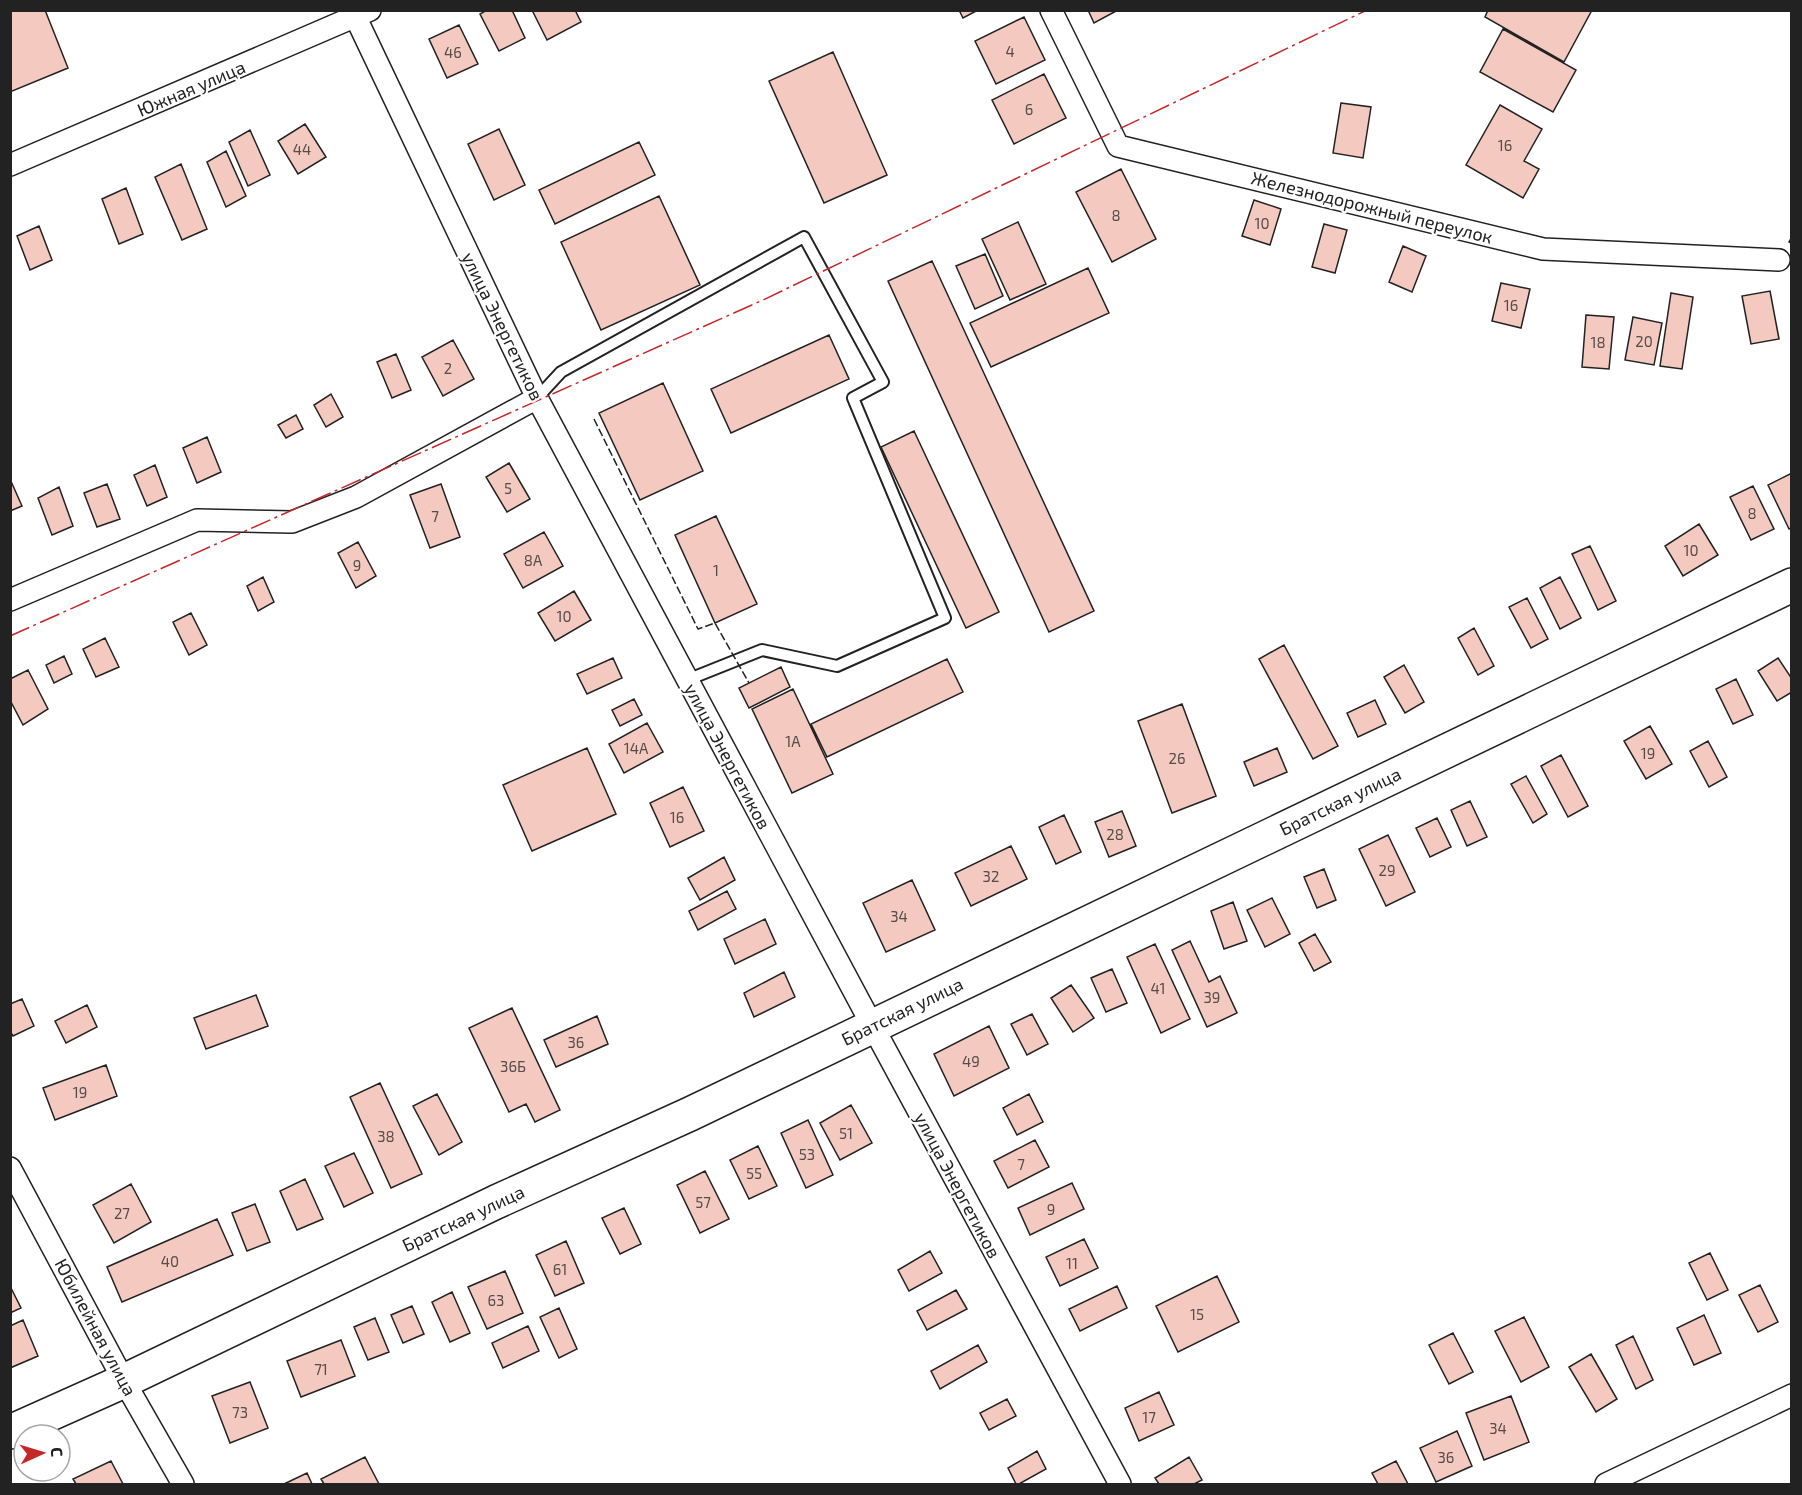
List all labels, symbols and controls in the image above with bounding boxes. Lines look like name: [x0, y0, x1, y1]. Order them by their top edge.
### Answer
house number: 4: [1005, 42, 1015, 60]
house number: 46: [444, 43, 462, 61]
street label: Южная улица: [134, 55, 248, 121]
house number: 6: [1025, 100, 1033, 118]
house number: 16: [1498, 136, 1512, 154]
house number: 44: [293, 140, 311, 158]
street label: Железнодорожный переулок: [1249, 166, 1495, 248]
house number: 8: [1111, 206, 1121, 224]
house number: 10: [1254, 214, 1270, 232]
street label: улица Энергетиков: [458, 248, 548, 404]
house number: 16: [1504, 296, 1518, 314]
house number: 20: [1635, 332, 1653, 350]
house number: 18: [1590, 333, 1606, 351]
house number: 2: [444, 359, 452, 377]
house number: 5: [504, 479, 512, 497]
house number: 8: [1747, 504, 1757, 522]
house number: 7: [431, 507, 439, 525]
house number: 10: [1683, 541, 1699, 559]
house number: 8А: [524, 551, 543, 569]
house number: 9: [353, 556, 361, 574]
house number: 1: [713, 561, 719, 579]
house number: 10: [556, 607, 572, 625]
street label: улица Энергетиков: [680, 679, 776, 833]
house number: 1А: [785, 732, 801, 750]
house number: 14А: [624, 739, 649, 757]
house number: 19: [1641, 744, 1655, 762]
house number: 26: [1168, 749, 1186, 767]
street label: Братская улица: [1276, 762, 1404, 840]
house number: 16: [670, 808, 684, 826]
house number: 28: [1106, 825, 1124, 843]
house number: 29: [1378, 861, 1396, 879]
house number: 32: [983, 867, 999, 885]
house number: 34: [890, 907, 908, 925]
street label: Братская улица: [838, 972, 966, 1050]
house number: 41: [1150, 979, 1166, 997]
house number: 39: [1204, 988, 1220, 1006]
house number: 36: [568, 1033, 584, 1051]
house number: 49: [962, 1052, 980, 1070]
house number: 36Б: [500, 1057, 526, 1075]
house number: 19: [73, 1083, 87, 1101]
street label: улица Энергетиков: [910, 1108, 1006, 1262]
house number: 51: [839, 1124, 853, 1142]
house number: 38: [377, 1127, 395, 1145]
house number: 53: [799, 1145, 815, 1163]
house number: 7: [1017, 1155, 1025, 1173]
house number: 55: [746, 1164, 762, 1182]
street label: Братская улица: [398, 1180, 528, 1256]
house number: 57: [695, 1193, 711, 1211]
house number: 9: [1047, 1200, 1055, 1218]
house number: 27: [114, 1204, 130, 1222]
house number: 40: [161, 1252, 179, 1270]
house number: 11: [1066, 1254, 1078, 1272]
street label: Юбилейная улица: [50, 1255, 142, 1399]
house number: 61: [553, 1260, 567, 1278]
house number: 63: [488, 1291, 504, 1309]
house number: 15: [1190, 1305, 1204, 1323]
house number: 71: [314, 1360, 328, 1378]
house number: 73: [232, 1403, 248, 1421]
house number: 17: [1142, 1408, 1156, 1426]
house number: 34: [1489, 1419, 1507, 1437]
north arrow: [12, 1423, 72, 1483]
text: С: [48, 1447, 67, 1457]
house number: 36: [1438, 1448, 1454, 1466]

